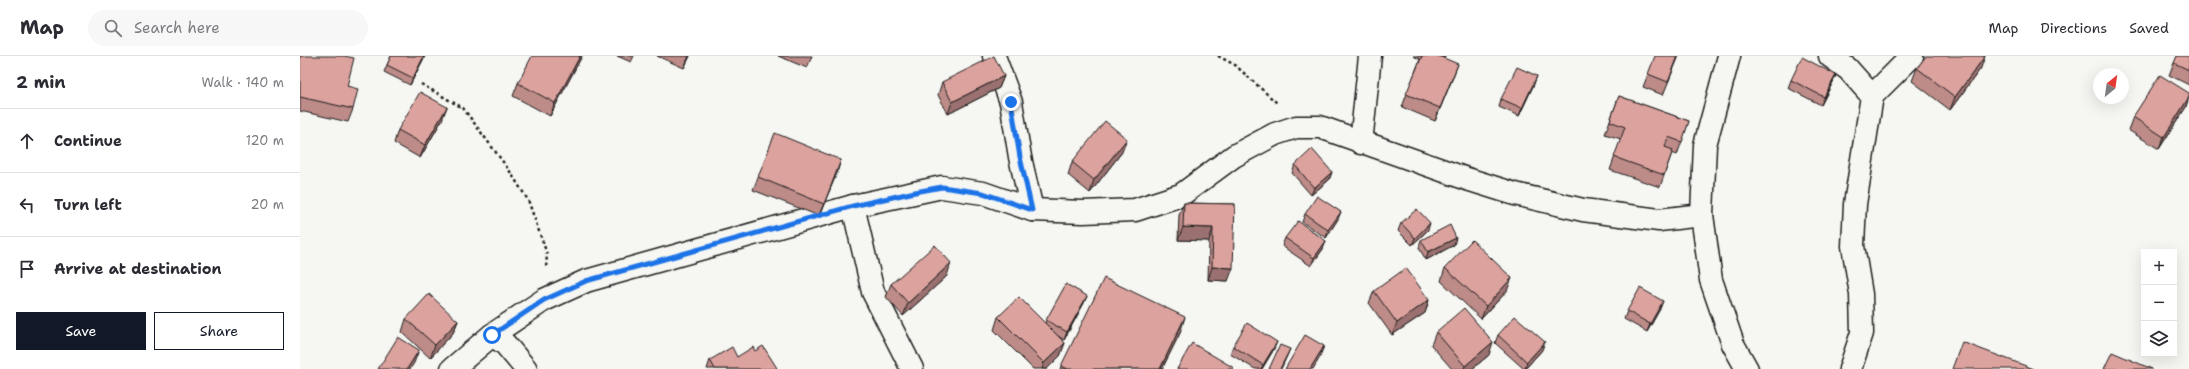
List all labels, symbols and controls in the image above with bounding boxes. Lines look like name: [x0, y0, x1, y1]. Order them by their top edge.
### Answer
search box: [88, 10, 368, 46]
text: Map: [20, 15, 64, 40]
icon: search: [102, 17, 124, 39]
text: Search here: [134, 18, 220, 38]
text: Map: [1989, 19, 2019, 37]
text: Directions: [2041, 19, 2107, 37]
text: Saved: [2129, 19, 2169, 37]
north arrow: [2093, 68, 2129, 104]
text: 2 min: [16, 71, 66, 93]
text: Walk · 140 m: [201, 74, 284, 91]
route end: [1002, 93, 1020, 111]
icon: ahead: [16, 130, 38, 152]
text: Continue: [54, 131, 122, 151]
text: 120 m: [246, 132, 284, 149]
icon: left: [16, 194, 38, 216]
text: Turn left: [54, 195, 122, 215]
text: 20 m: [251, 196, 284, 213]
map controls: [2141, 249, 2177, 357]
button: +: [2141, 249, 2177, 285]
icon: arrive: [16, 258, 38, 280]
text: Arrive at destination: [54, 259, 222, 279]
button: −: [2141, 285, 2177, 321]
button: Save: [16, 312, 146, 350]
button: Share: [154, 312, 284, 350]
button: layers: [2141, 321, 2177, 357]
route start: [483, 326, 501, 344]

